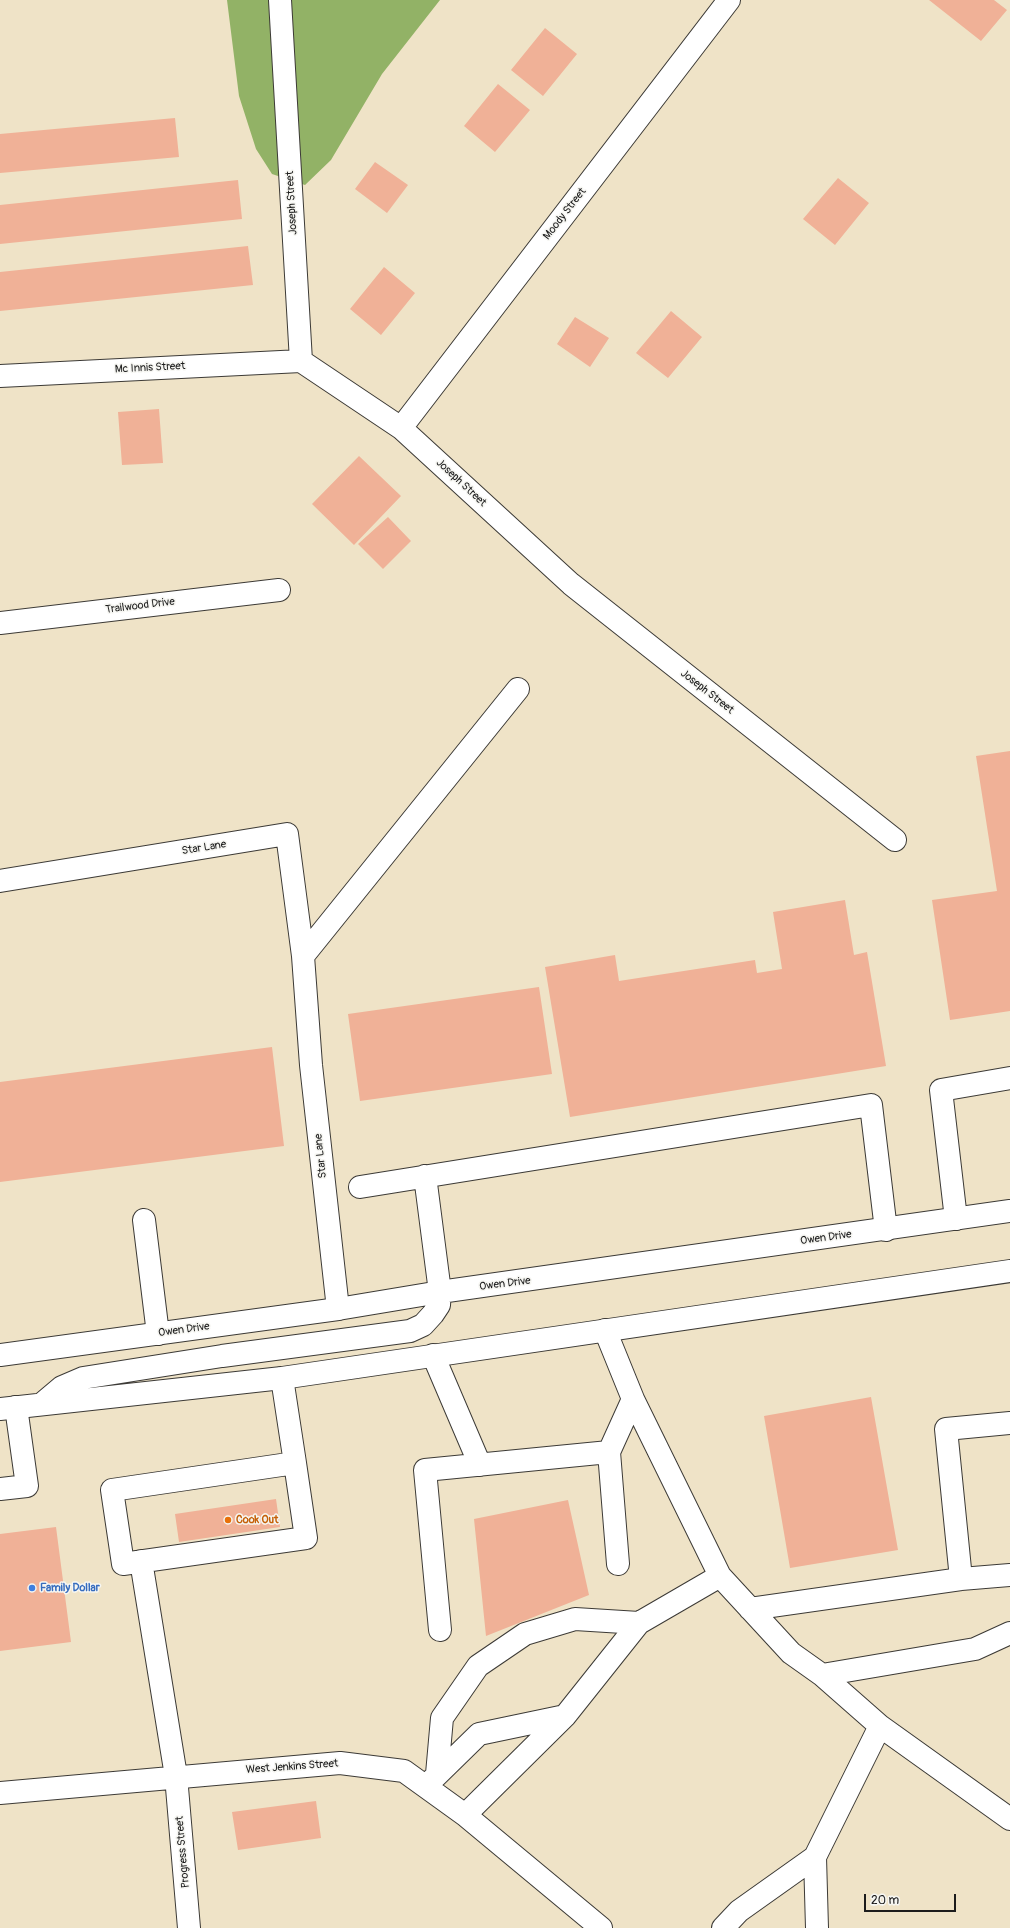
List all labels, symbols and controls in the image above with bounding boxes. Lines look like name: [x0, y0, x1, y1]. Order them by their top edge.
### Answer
street label: Joseph Street: [284, 171, 300, 235]
street label: Moody Street: [541, 185, 589, 243]
street label: Mc Innis Street: [114, 360, 186, 376]
street label: Joseph Street: [433, 456, 489, 510]
street label: Trailwood Drive: [105, 595, 175, 617]
street label: Joseph Street: [678, 667, 736, 717]
street label: Star Lane: [181, 838, 227, 858]
street label: Star Lane: [312, 1133, 330, 1179]
street label: Owen Drive: [799, 1228, 853, 1248]
street label: Owen Drive: [479, 1274, 531, 1294]
street label: Owen Drive: [157, 1320, 211, 1340]
place label: Cook Out: [236, 1513, 279, 1527]
marker: Cook Out: [223, 1515, 233, 1525]
place label: Family Dollar: [40, 1581, 100, 1595]
marker: Family Dollar: [27, 1583, 37, 1593]
street label: West Jenkins Street: [245, 1757, 339, 1777]
street label: Progress Street: [173, 1815, 193, 1889]
scale bar: [866, 1886, 958, 1912]
text: 20 m: [871, 1893, 899, 1908]

